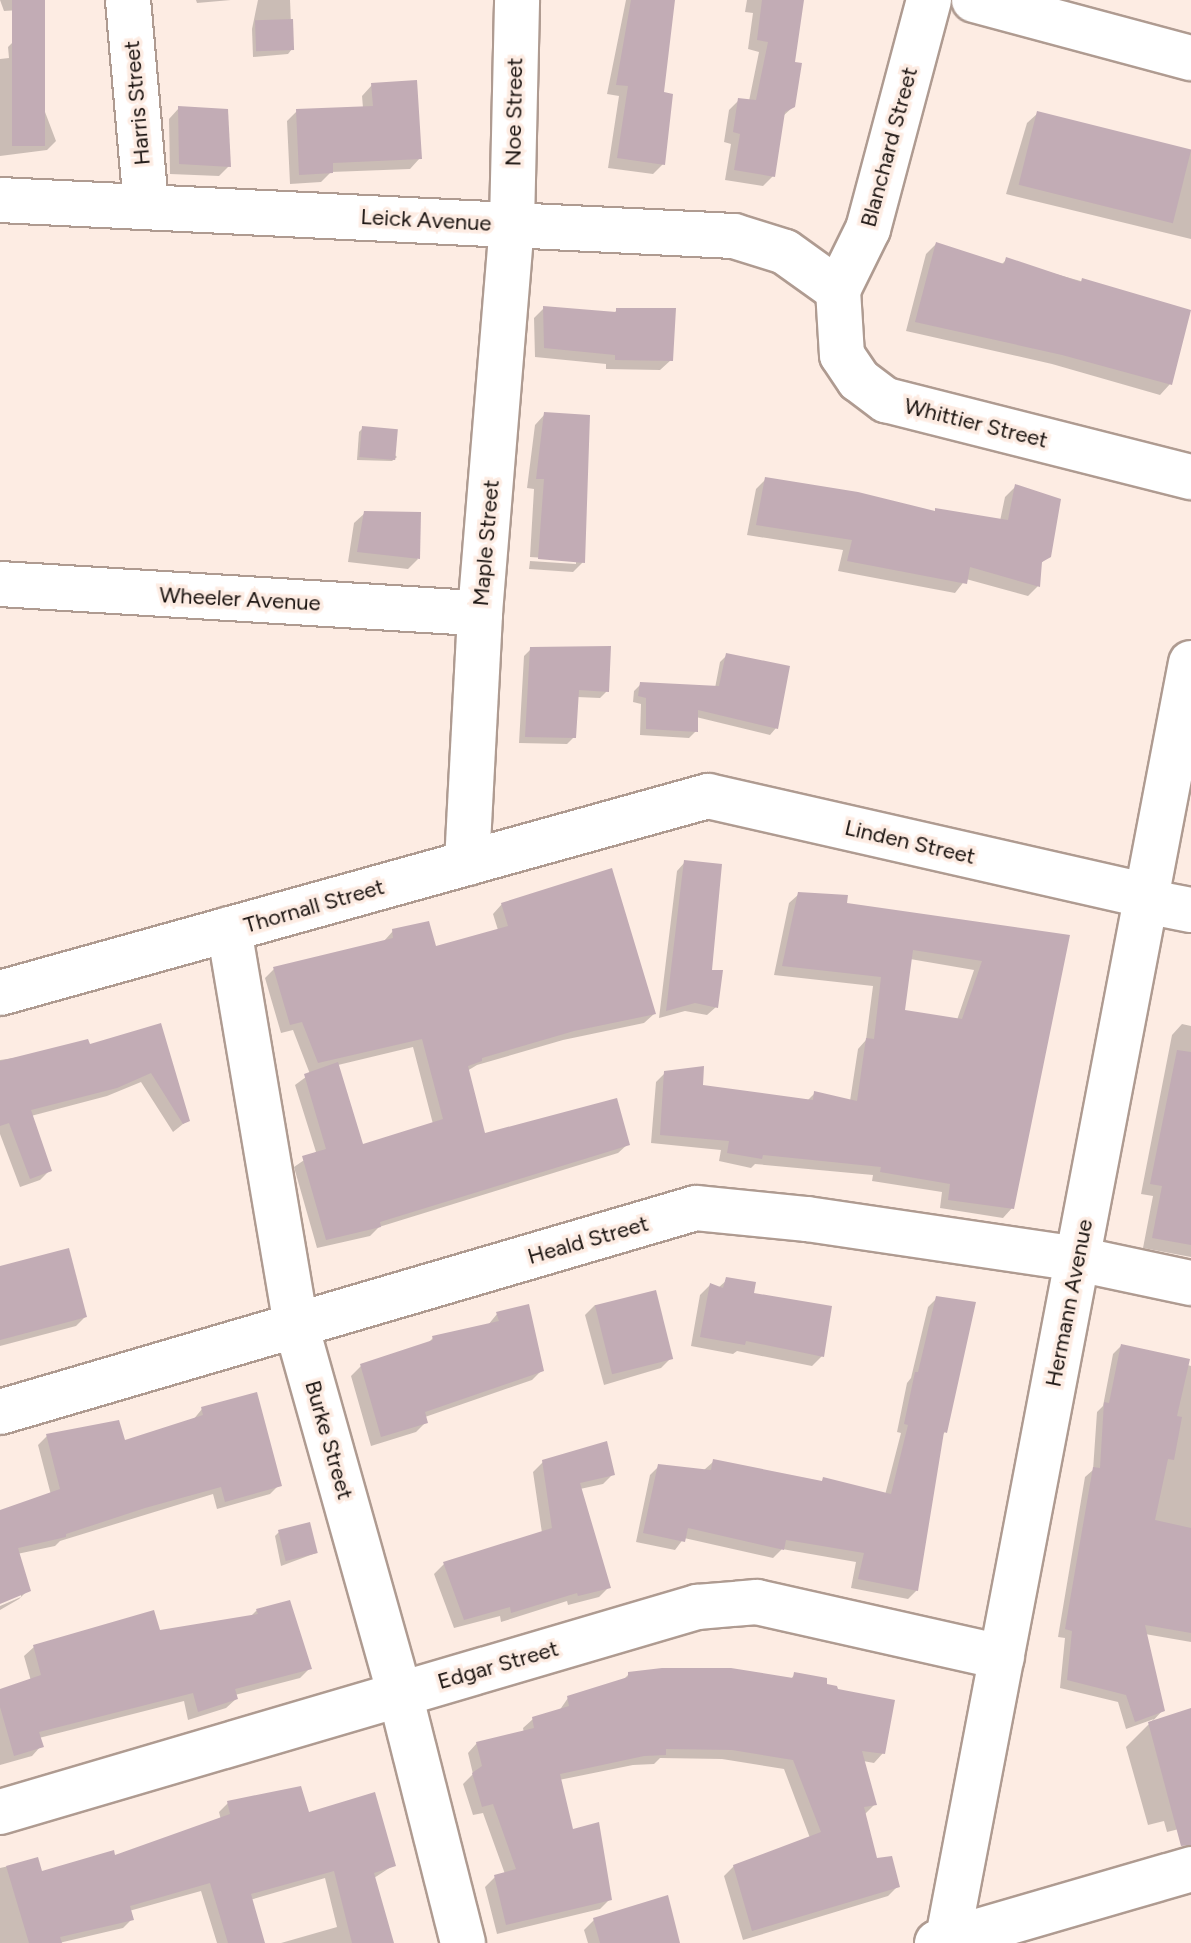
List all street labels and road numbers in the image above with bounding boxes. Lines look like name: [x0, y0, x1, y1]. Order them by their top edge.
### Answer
street label: Harris Street: [118, 40, 156, 166]
street label: Noe Street: [500, 57, 528, 167]
street label: Blanchard Street: [855, 64, 923, 230]
street label: Leick Avenue: [360, 203, 492, 237]
street label: Whittier Street: [902, 392, 1050, 454]
street label: Maple Street: [467, 479, 505, 607]
street label: Wheeler Avenue: [159, 582, 321, 616]
street label: Linden Street: [842, 814, 978, 870]
street label: Thornall Street: [241, 873, 387, 939]
street label: Heald Street: [525, 1210, 651, 1270]
street label: Hermann Avenue: [1040, 1217, 1098, 1389]
street label: Burke Street: [299, 1377, 359, 1503]
street label: Edgar Street: [435, 1635, 561, 1695]

